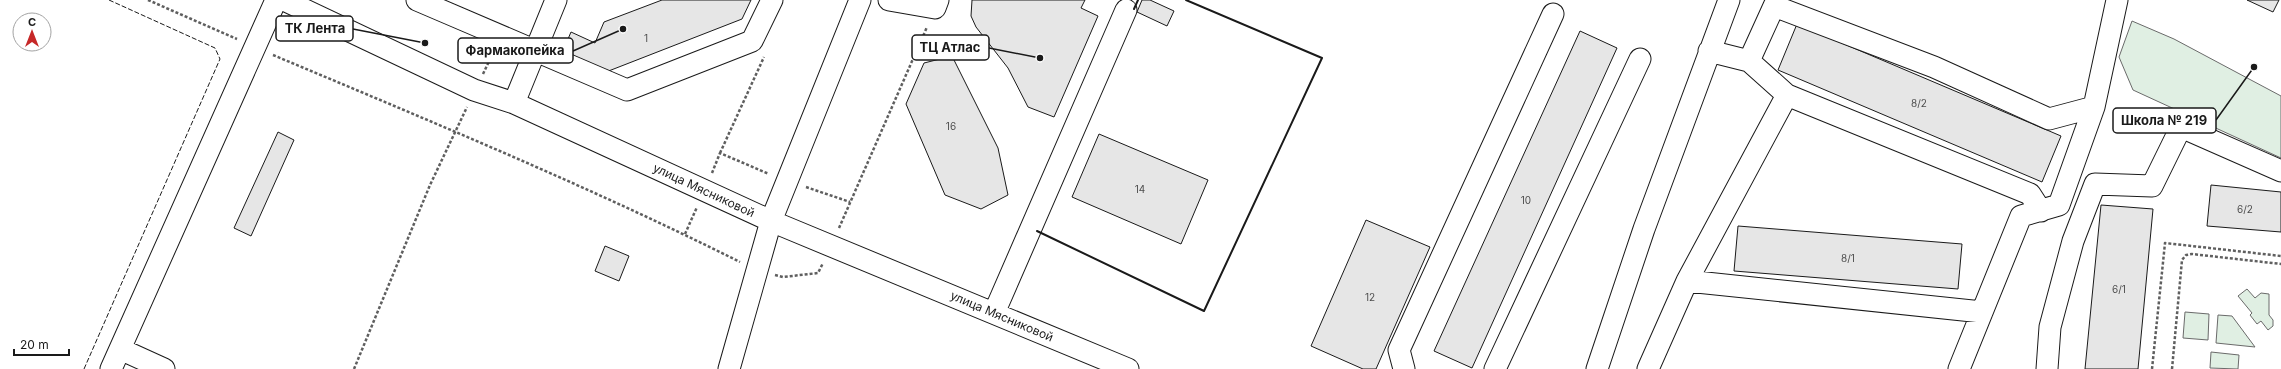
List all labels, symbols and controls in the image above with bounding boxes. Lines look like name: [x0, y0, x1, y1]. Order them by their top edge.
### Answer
north arrow: [12, 12, 52, 52]
text: С: [28, 15, 36, 29]
callout: ТК Лента: [276, 16, 353, 41]
text: ТК Лента: [285, 20, 345, 36]
house number: 1: [644, 32, 648, 44]
callout: ТЦ Атлас: [912, 35, 989, 60]
callout: Фармакопейка: [458, 38, 573, 63]
text: ТЦ Атлас: [920, 39, 981, 55]
text: Фармакопейка: [466, 42, 564, 58]
house number: 8/2: [1911, 97, 1927, 109]
callout: Школа № 219: [2113, 108, 2216, 133]
text: Школа № 219: [2121, 112, 2207, 128]
house number: 16: [946, 120, 956, 132]
street label: улица Мясниковой: [651, 160, 757, 220]
house number: 14: [1135, 183, 1145, 195]
house number: 10: [1521, 194, 1531, 206]
house number: 6/2: [2237, 203, 2253, 215]
house number: 8/1: [1841, 252, 1855, 264]
house number: 6/1: [2112, 283, 2126, 295]
street label: улица Мясниковой: [948, 288, 1056, 344]
house number: 12: [1365, 291, 1375, 303]
scale bar: [14, 331, 69, 357]
text: 20 m: [20, 337, 49, 352]

